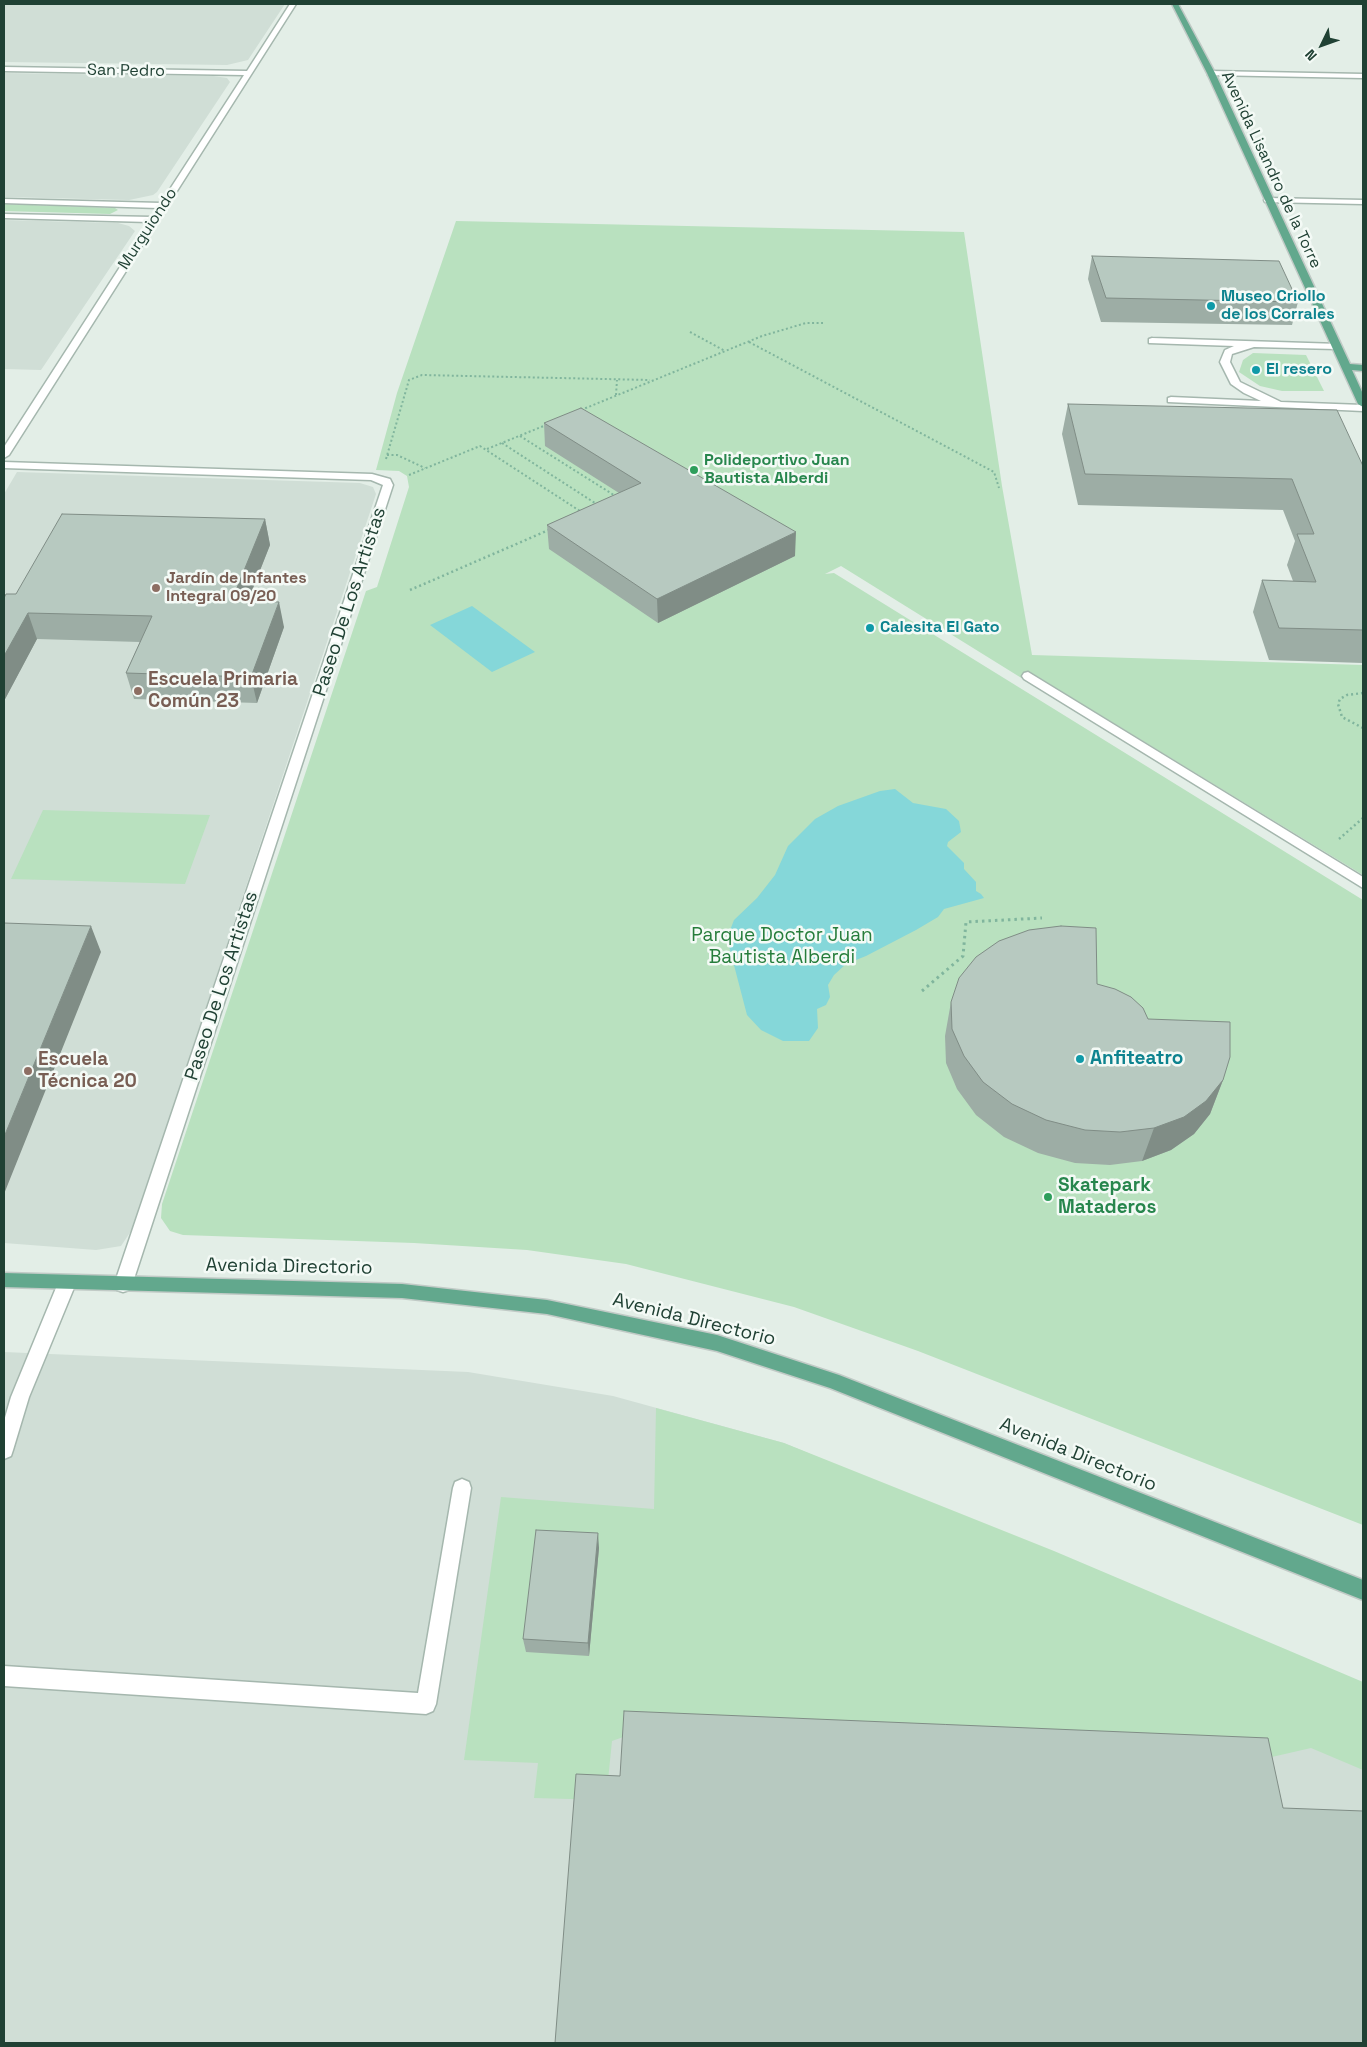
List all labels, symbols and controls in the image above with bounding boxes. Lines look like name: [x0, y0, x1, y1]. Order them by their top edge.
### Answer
north arrow: [1297, 20, 1347, 70]
text: N: [1301, 46, 1321, 65]
street label: San Pedro: [87, 61, 165, 81]
street label: Avenida Lisandro de la Torre: [1217, 68, 1325, 272]
street label: Murguiondo: [115, 185, 181, 273]
place label: Museo Criollo de los Corrales: [1221, 287, 1335, 325]
marker: Museo Criollo de los Corrales: [1205, 300, 1217, 312]
place label: El resero: [1266, 360, 1332, 380]
marker: El resero: [1250, 364, 1262, 376]
place label: Polideportivo Juan Bautista Alberdi: [704, 451, 850, 489]
marker: Polideportivo Juan Bautista Alberdi: [688, 464, 700, 476]
street label: Paseo De Los Artistas: [309, 505, 391, 699]
place label: Jardín de Infantes Integral 09/20: [166, 569, 307, 607]
marker: Jardín de Infantes Integral 09/20: [150, 582, 162, 594]
place label: Calesita El Gato: [880, 618, 1000, 638]
marker: Calesita El Gato: [864, 622, 876, 634]
place label: Escuela Primaria Común 23: [148, 669, 298, 713]
marker: Escuela Primaria Común 23: [132, 685, 144, 697]
street label: Paseo De Los Artistas: [181, 889, 263, 1083]
park label: Parque Doctor Juan Bautista Alberdi: [691, 925, 873, 969]
place label: Anfiteatro: [1090, 1048, 1183, 1070]
place label: Escuela Técnica 20: [38, 1049, 137, 1093]
marker: Anfiteatro: [1074, 1053, 1086, 1065]
marker: Escuela Técnica 20: [22, 1065, 34, 1077]
place label: Skatepark Mataderos: [1058, 1175, 1156, 1219]
marker: Skatepark Mataderos: [1042, 1191, 1054, 1203]
street label: Avenida Directorio: [205, 1254, 373, 1280]
street label: Avenida Directorio: [610, 1289, 778, 1351]
street label: Avenida Directorio: [996, 1413, 1160, 1497]

